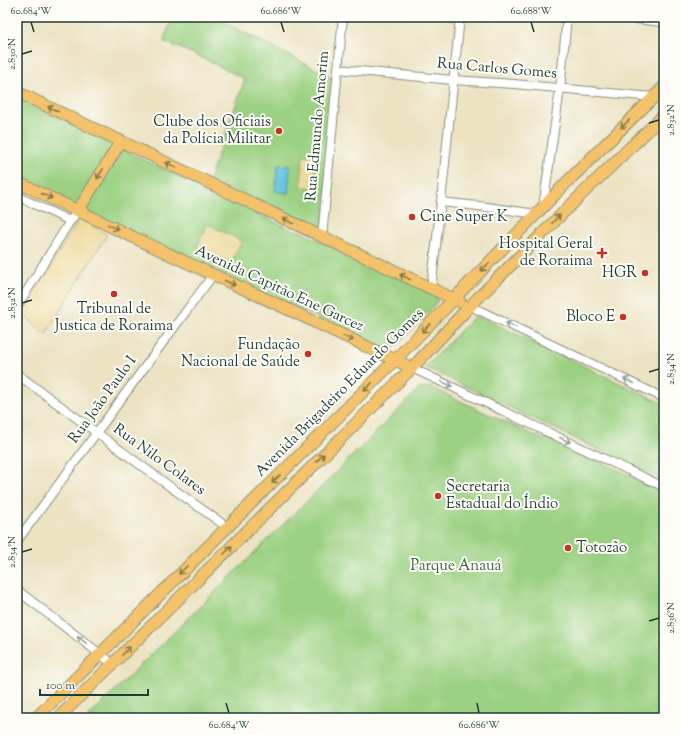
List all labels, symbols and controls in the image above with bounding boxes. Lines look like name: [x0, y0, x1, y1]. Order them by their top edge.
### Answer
text: 60.684°W: [11, 4, 51, 19]
text: 60.686°W: [261, 4, 301, 19]
text: 60.688°W: [511, 4, 551, 19]
text: 2.830°N: [5, 38, 20, 70]
street label: Rua Edmundo Amorim: [301, 49, 335, 202]
street label: Rua Carlos Gomes: [436, 53, 558, 85]
text: 2.832°N: [664, 104, 679, 136]
one-way arrow: [48, 105, 60, 112]
place label: Clube dos Oficiais da Polícia Militar: [153, 112, 271, 150]
one-way arrow: [620, 119, 630, 129]
marker: Clube dos Oficiais da Polícia Militar: [274, 126, 284, 136]
one-way arrow: [165, 161, 177, 168]
one-way arrow: [96, 168, 104, 180]
one-way arrow: [41, 193, 53, 200]
place label: Cine Super K: [420, 207, 508, 228]
marker: Cine Super K: [407, 212, 417, 222]
one-way arrow: [551, 214, 561, 224]
one-way arrow: [282, 217, 294, 224]
one-way arrow: [107, 224, 119, 231]
place label: Hospital Geral de Roraima: [499, 234, 593, 272]
street label: Avenida Capitão Ene Garcez: [191, 241, 367, 337]
marker: Hospital Geral de Roraima: [596, 247, 608, 259]
one-way arrow: [480, 262, 490, 272]
place label: HGR: [602, 263, 637, 284]
marker: HGR: [640, 268, 650, 278]
one-way arrow: [400, 273, 412, 280]
one-way arrow: [224, 280, 236, 287]
text: 2.832°N: [5, 287, 20, 319]
marker: Tribunal de Justica de Roraima: [109, 289, 119, 299]
place label: Tribunal de Justica de Roraima: [54, 299, 173, 337]
street label: Avenida Brigadeiro Eduardo Gomes: [251, 304, 429, 482]
place label: Bloco E: [566, 307, 615, 328]
marker: Bloco E: [618, 312, 628, 322]
one-way arrow: [506, 321, 518, 328]
one-way arrow: [421, 323, 431, 333]
one-way arrow: [342, 334, 354, 342]
place label: Fundação Nacional de Saúde: [181, 335, 300, 373]
marker: Fundação Nacional de Saúde: [303, 349, 313, 359]
street label: Rua João Paulo I: [64, 352, 142, 448]
text: 2.834°N: [664, 353, 679, 385]
one-way arrow: [623, 377, 635, 384]
one-way arrow: [441, 381, 453, 388]
one-way arrow: [363, 382, 373, 392]
street label: Rua Nilo Colares: [108, 419, 210, 501]
one-way arrow: [558, 437, 570, 444]
one-way arrow: [315, 453, 325, 463]
one-way arrow: [271, 474, 281, 484]
place label: Secretaria Estadual do Índio: [446, 477, 558, 515]
marker: Secretaria Estadual do Índio: [433, 491, 443, 501]
text: 2.834°N: [5, 536, 20, 568]
place label: Totozão: [576, 538, 627, 559]
marker: Totozão: [563, 543, 573, 553]
one-way arrow: [223, 545, 233, 555]
park label: Parque Anauá: [411, 556, 502, 577]
one-way arrow: [178, 566, 188, 575]
text: 2.836°N: [664, 602, 679, 634]
one-way arrow: [77, 636, 88, 644]
one-way arrow: [121, 646, 131, 656]
scale bar: [40, 671, 148, 697]
text: 100 m: [46, 677, 75, 695]
text: 60.684°W: [209, 718, 249, 733]
text: 60.686°W: [459, 718, 499, 733]

